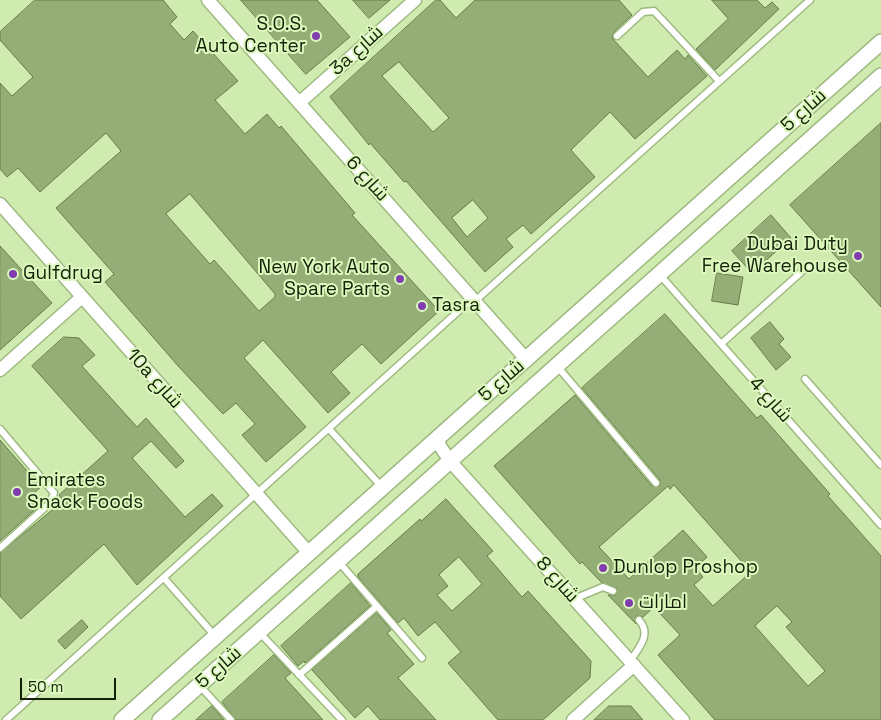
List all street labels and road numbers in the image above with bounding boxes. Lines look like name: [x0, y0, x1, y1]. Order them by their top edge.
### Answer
street label: 3a شارع: [326, 21, 388, 81]
street label: شارع 5: [777, 85, 831, 137]
street label: شارع 6: [341, 152, 393, 206]
street label: 10a شارع: [121, 344, 187, 414]
street label: شارع 5: [474, 355, 530, 407]
street label: شارع 4: [744, 372, 796, 428]
street label: شارع 8: [531, 552, 583, 608]
street label: شارع 5: [191, 642, 247, 694]

